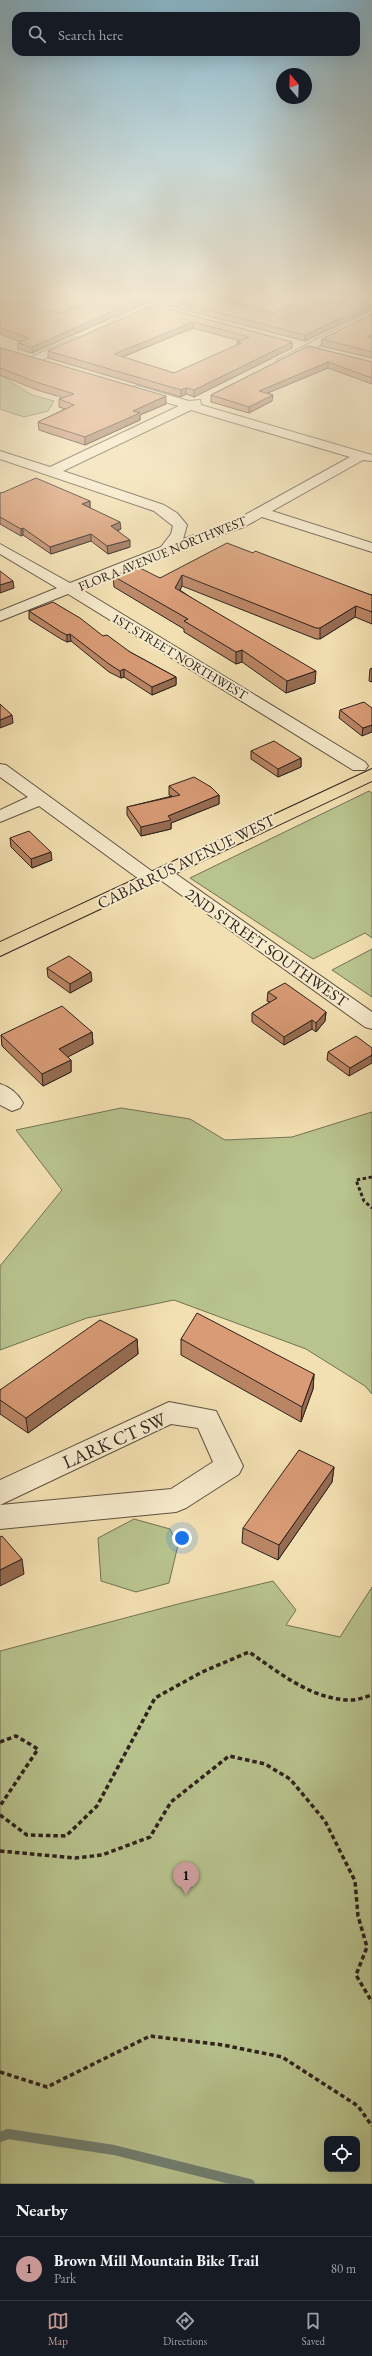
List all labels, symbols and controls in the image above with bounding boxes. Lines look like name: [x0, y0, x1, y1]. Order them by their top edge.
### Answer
search box: [12, 12, 360, 56]
icon: search: [26, 23, 48, 45]
text: Search here: [58, 25, 123, 44]
north arrow: [276, 68, 312, 104]
street label: FLORA AVENUE NORTHWEST: [76, 512, 249, 595]
street label: 1ST STREET NORTHWEST: [109, 609, 251, 704]
street label: CABARRUS AVENUE WEST: [94, 809, 279, 914]
street label: 2ND STREET SOUTHWEST: [181, 883, 352, 1012]
street label: LARK CT SW: [59, 1406, 170, 1474]
your location: [172, 1528, 192, 1548]
pin: 1: [173, 1862, 199, 1895]
map controls: [324, 2136, 360, 2172]
button: locate: [324, 2136, 360, 2172]
text: Nearby: [16, 2199, 68, 2221]
text: Brown Mill Mountain Bike Trail: [54, 2251, 259, 2270]
text: 1: [26, 2260, 32, 2277]
text: 80 m: [331, 2260, 356, 2277]
text: Park: [54, 2270, 76, 2287]
tab: Map: [47, 2310, 69, 2348]
tab: Directions: [163, 2310, 207, 2348]
tab: Saved: [301, 2310, 325, 2348]

